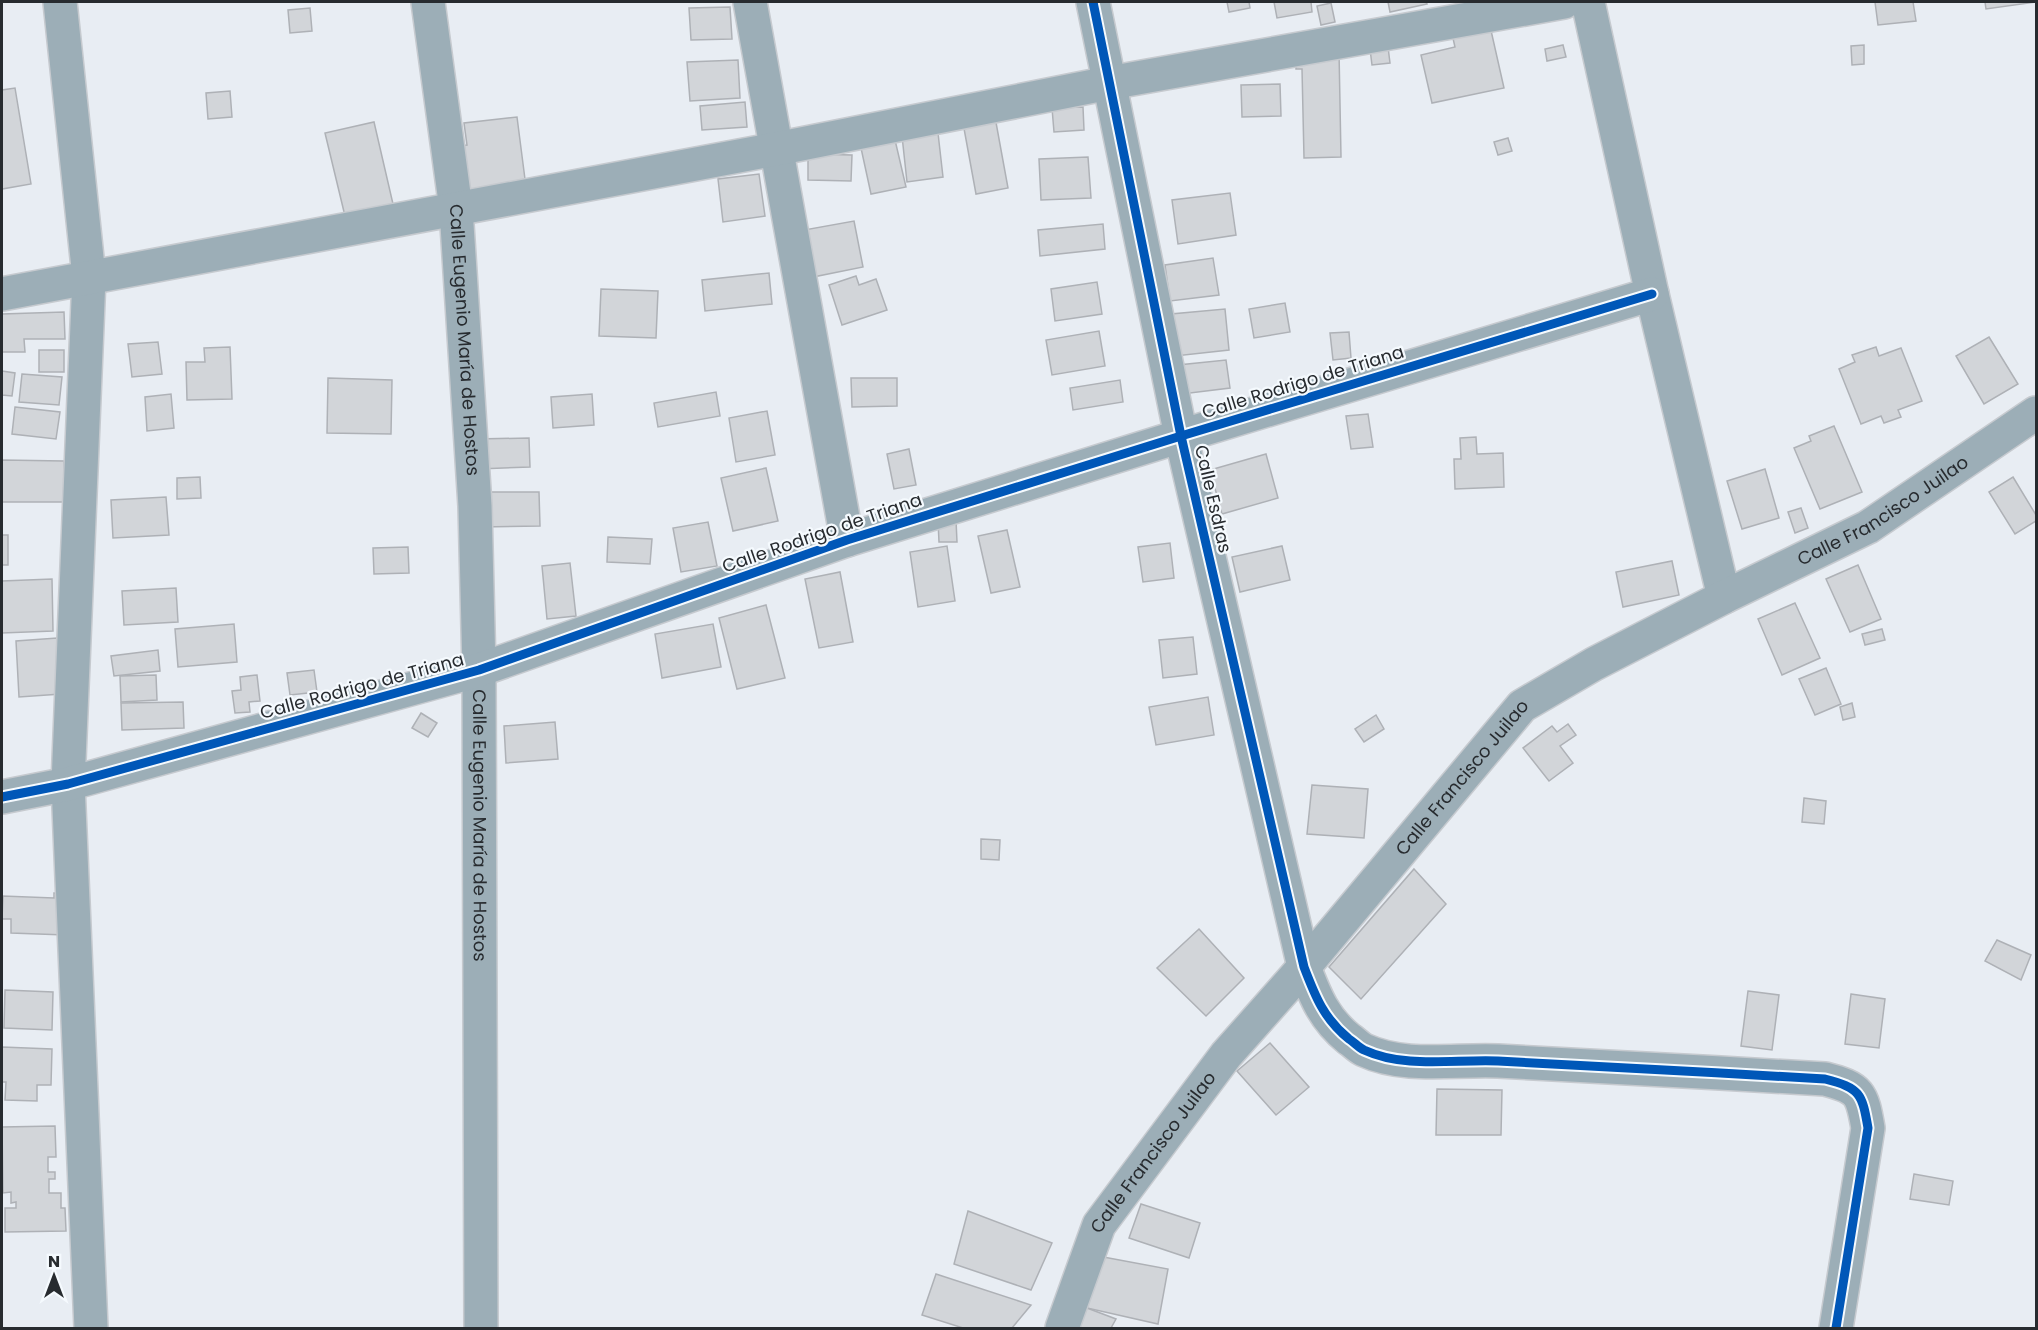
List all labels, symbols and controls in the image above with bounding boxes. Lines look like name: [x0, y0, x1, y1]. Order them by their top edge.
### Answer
street label: Calle Eugenio María de Hostos: [444, 203, 486, 476]
street label: Calle Rodrigo de Triana: [1199, 339, 1407, 424]
street label: Calle Esdras: [1189, 443, 1238, 555]
street label: Calle Francisco Juilao: [1793, 449, 1973, 571]
street label: Calle Rodrigo de Triana: [718, 487, 925, 579]
street label: Calle Rodrigo de Triana: [257, 646, 467, 725]
street label: Calle Eugenio María de Hostos: [467, 689, 493, 962]
street label: Calle Francisco Juilao: [1389, 694, 1534, 861]
street label: Calle Francisco Juilao: [1084, 1066, 1222, 1236]
north arrow: [24, 1246, 84, 1306]
text: N: [48, 1250, 60, 1273]

